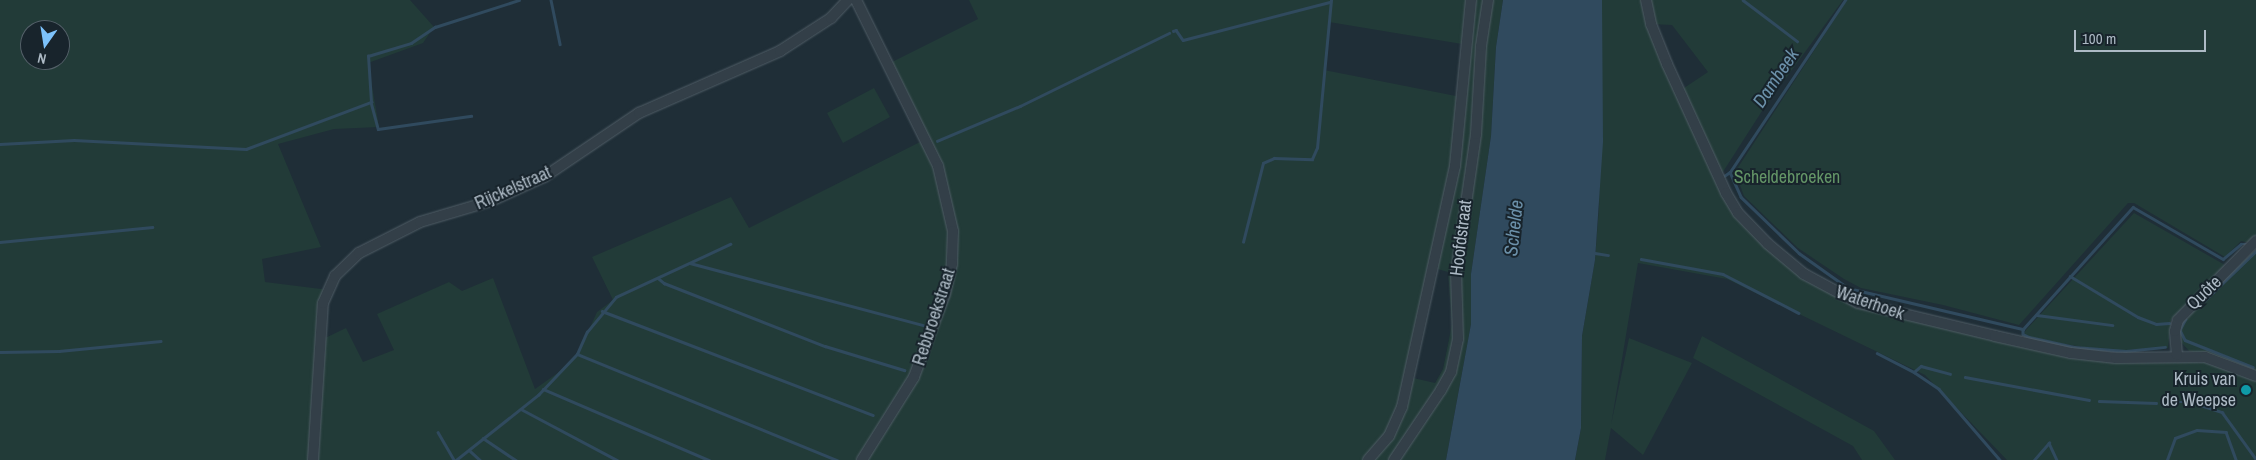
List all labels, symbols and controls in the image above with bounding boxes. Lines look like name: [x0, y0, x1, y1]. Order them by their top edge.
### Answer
north arrow: [20, 20, 70, 70]
scale bar: [2076, 20, 2208, 52]
text: 100 m: [2082, 28, 2116, 49]
water label: Dambeek: [1748, 44, 1804, 112]
text: N: [36, 49, 48, 68]
street label: Rijckelstraat: [472, 162, 554, 214]
park label: Scheldebroeken: [1734, 166, 1840, 188]
street label: Hoofdstraat: [1446, 199, 1476, 277]
water label: Schelde: [1500, 199, 1528, 257]
street label: Rebbroekstraat: [908, 266, 960, 368]
street label: Quôte: [2182, 271, 2226, 315]
street label: Waterhoek: [1833, 281, 1907, 325]
place label: Kruis van de Weepse: [2162, 369, 2236, 412]
marker: Kruis van de Weepse: [2240, 384, 2252, 396]

